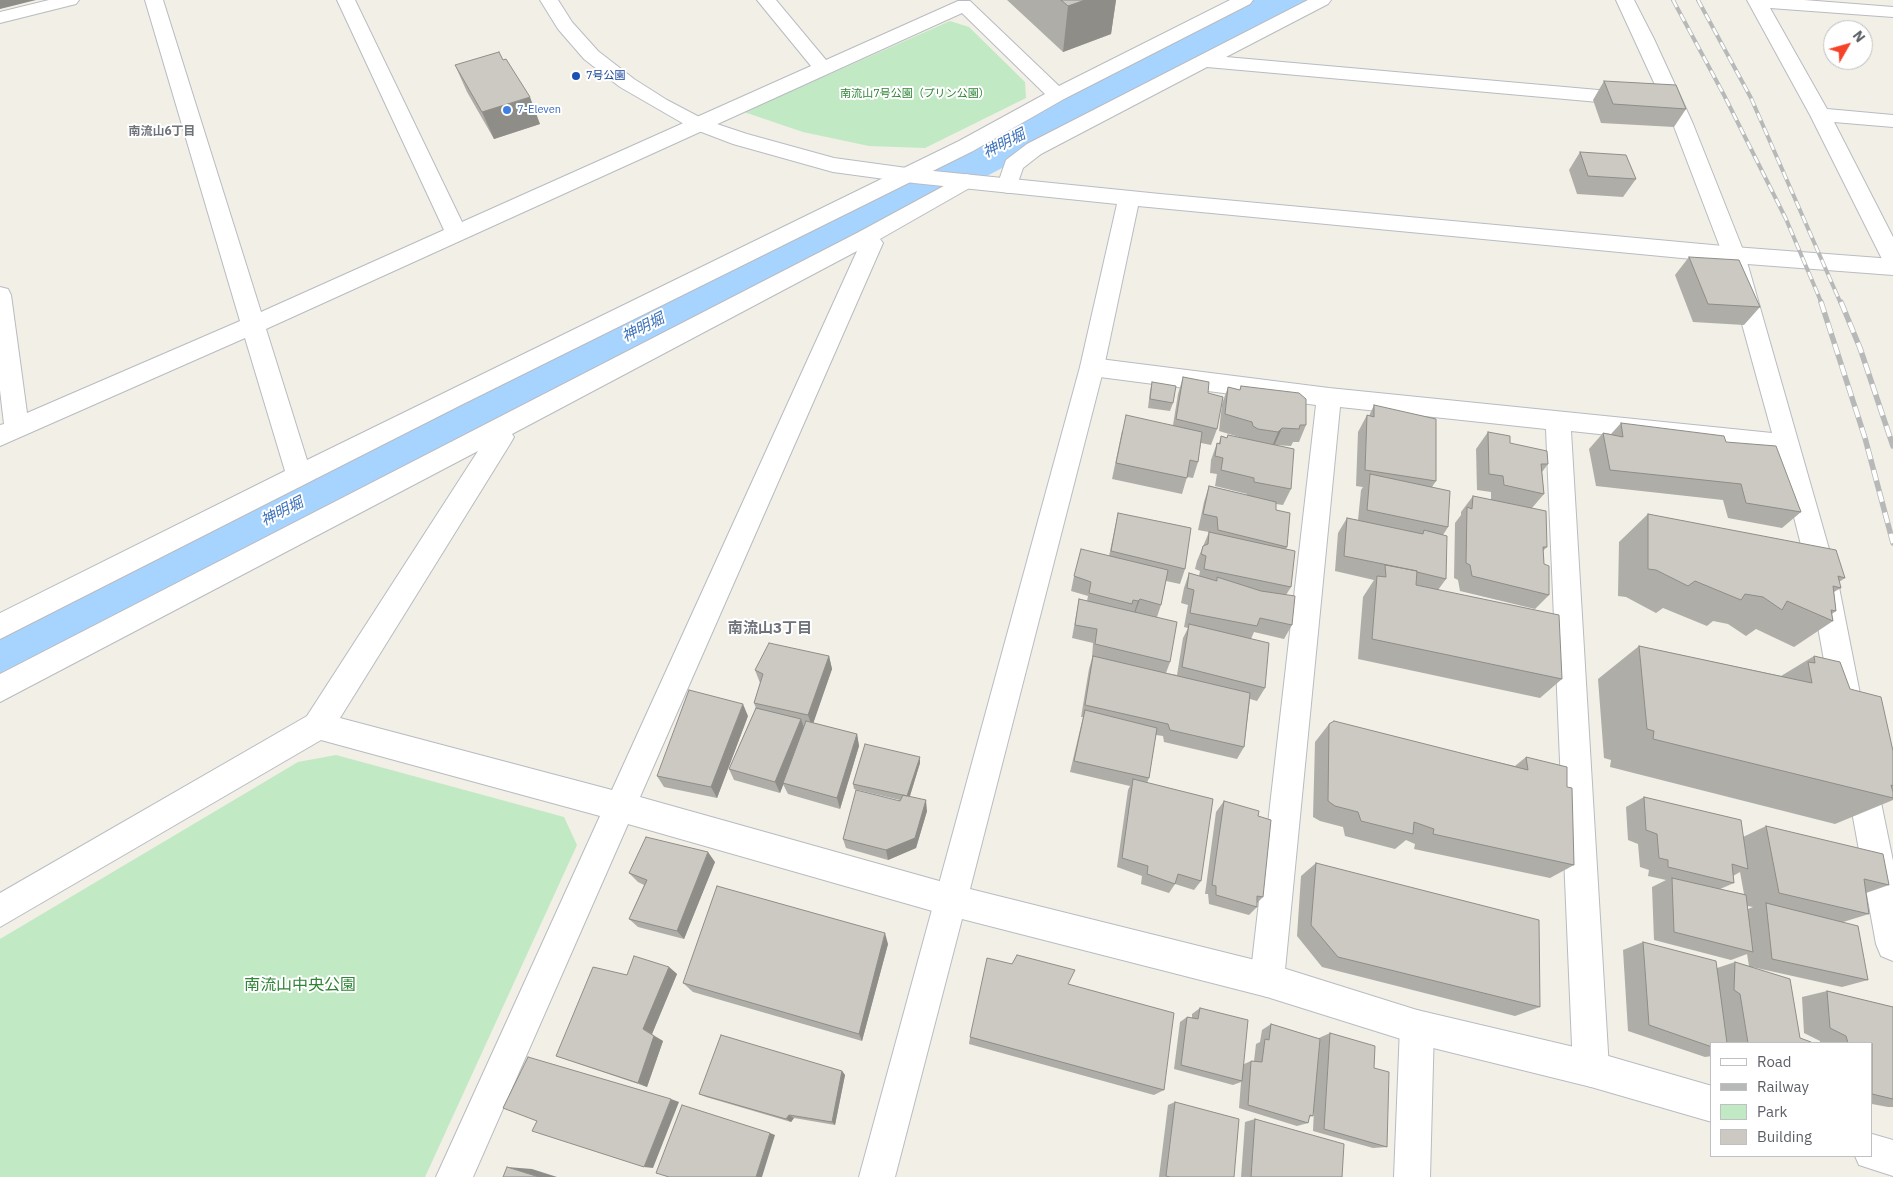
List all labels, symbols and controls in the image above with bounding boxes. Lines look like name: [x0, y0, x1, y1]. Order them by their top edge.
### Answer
north arrow: [1823, 20, 1873, 70]
text: N: [1849, 27, 1869, 46]
place label: 7号公園: [586, 69, 626, 83]
marker: 7号公園: [570, 70, 582, 82]
park label: 南流山7号公園（プリン公園）: [840, 87, 990, 101]
place label: 7-Eleven: [517, 103, 561, 117]
marker: 7-Eleven: [501, 104, 513, 116]
district label: 南流山6丁目: [128, 125, 196, 139]
water label: 神明堀: [980, 126, 1028, 162]
water label: 神明堀: [619, 310, 667, 346]
water label: 神明堀: [258, 494, 306, 530]
district label: 南流山3丁目: [728, 620, 812, 638]
park label: 南流山中央公園: [244, 975, 356, 995]
legend: [1710, 1042, 1873, 1157]
text: Road: [1757, 1052, 1792, 1071]
text: Railway: [1757, 1077, 1809, 1096]
text: Park: [1757, 1102, 1787, 1121]
text: Building: [1757, 1127, 1812, 1146]

